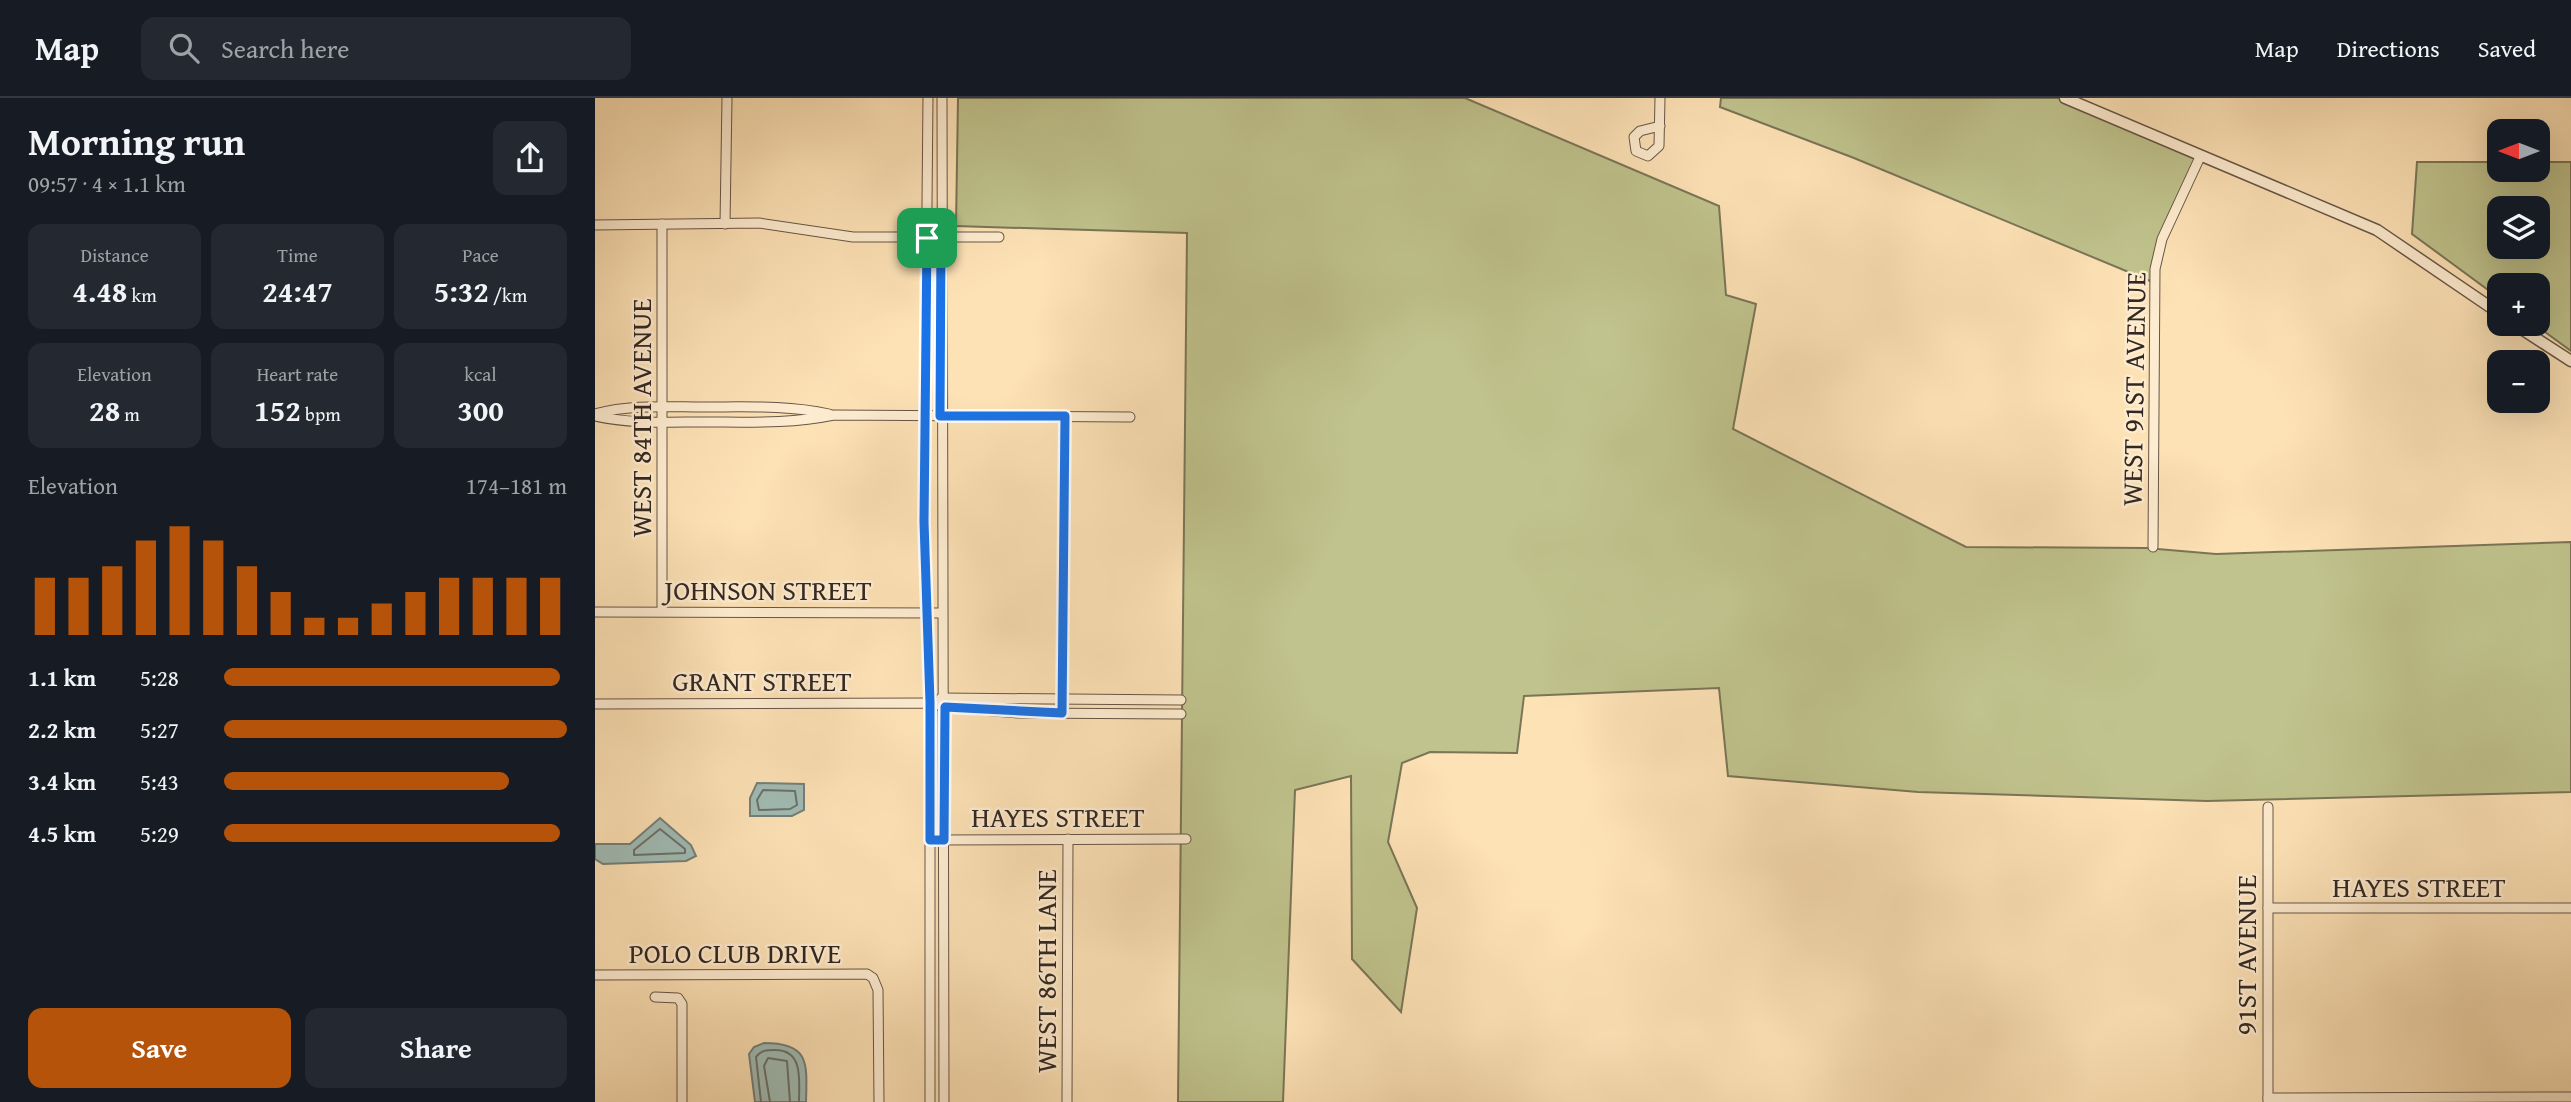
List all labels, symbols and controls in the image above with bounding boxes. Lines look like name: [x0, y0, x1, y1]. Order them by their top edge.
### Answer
search box: [141, 17, 631, 80]
text: Map: [35, 24, 99, 72]
icon: search: [165, 29, 203, 67]
text: Search here: [221, 29, 349, 68]
text: Map: [2255, 31, 2299, 66]
text: Directions: [2337, 31, 2440, 66]
text: Saved: [2478, 31, 2536, 66]
text: Morning run: [28, 113, 245, 169]
north arrow: [2487, 119, 2550, 182]
map controls: [2487, 119, 2550, 413]
button: share: [493, 121, 567, 195]
text: 09:57 · 4 × 1.1 km: [28, 167, 186, 200]
button: layers: [2487, 196, 2550, 259]
pin: [897, 208, 957, 268]
icon: arrive: [908, 219, 946, 257]
text: Distance: [80, 241, 149, 269]
text: Time: [277, 241, 318, 269]
text: Pace: [462, 241, 499, 269]
text: 4.48: [72, 269, 127, 313]
text: 24:47: [262, 269, 333, 313]
text: 5:32: [434, 269, 489, 313]
street label: WEST 91ST AVENUE: [2110, 272, 2156, 506]
button: +: [2487, 273, 2550, 336]
text: km: [127, 281, 157, 309]
text: /km: [489, 281, 527, 309]
street label: WEST 84TH AVENUE: [620, 298, 661, 538]
button: −: [2487, 350, 2550, 413]
text: Elevation: [77, 360, 152, 388]
text: Heart rate: [257, 360, 338, 388]
text: kcal: [464, 360, 497, 388]
text: 28: [89, 388, 120, 432]
text: 152: [254, 388, 301, 432]
text: 300: [457, 388, 504, 432]
text: m: [120, 400, 140, 428]
text: bpm: [301, 400, 341, 428]
text: Elevation: [28, 469, 118, 502]
text: 174–181 m: [466, 469, 567, 502]
street label: JOHNSON STREET: [661, 569, 872, 610]
street label: GRANT STREET: [672, 660, 852, 701]
text: 1.1 km: [28, 661, 96, 694]
text: 5:28: [140, 661, 179, 694]
text: 2.2 km: [28, 713, 96, 746]
text: 5:27: [140, 713, 179, 746]
text: 3.4 km: [28, 765, 96, 798]
text: 5:43: [140, 765, 179, 798]
street label: HAYES STREET: [971, 796, 1145, 837]
text: 4.5 km: [28, 817, 96, 850]
text: 5:29: [140, 817, 179, 850]
street label: HAYES STREET: [2332, 866, 2506, 907]
street label: WEST 86TH LANE: [1025, 869, 1066, 1073]
street label: 91ST AVENUE: [2225, 875, 2266, 1035]
street label: POLO CLUB DRIVE: [629, 932, 841, 973]
button: Save: [28, 1008, 291, 1088]
button: Share: [305, 1008, 567, 1088]

